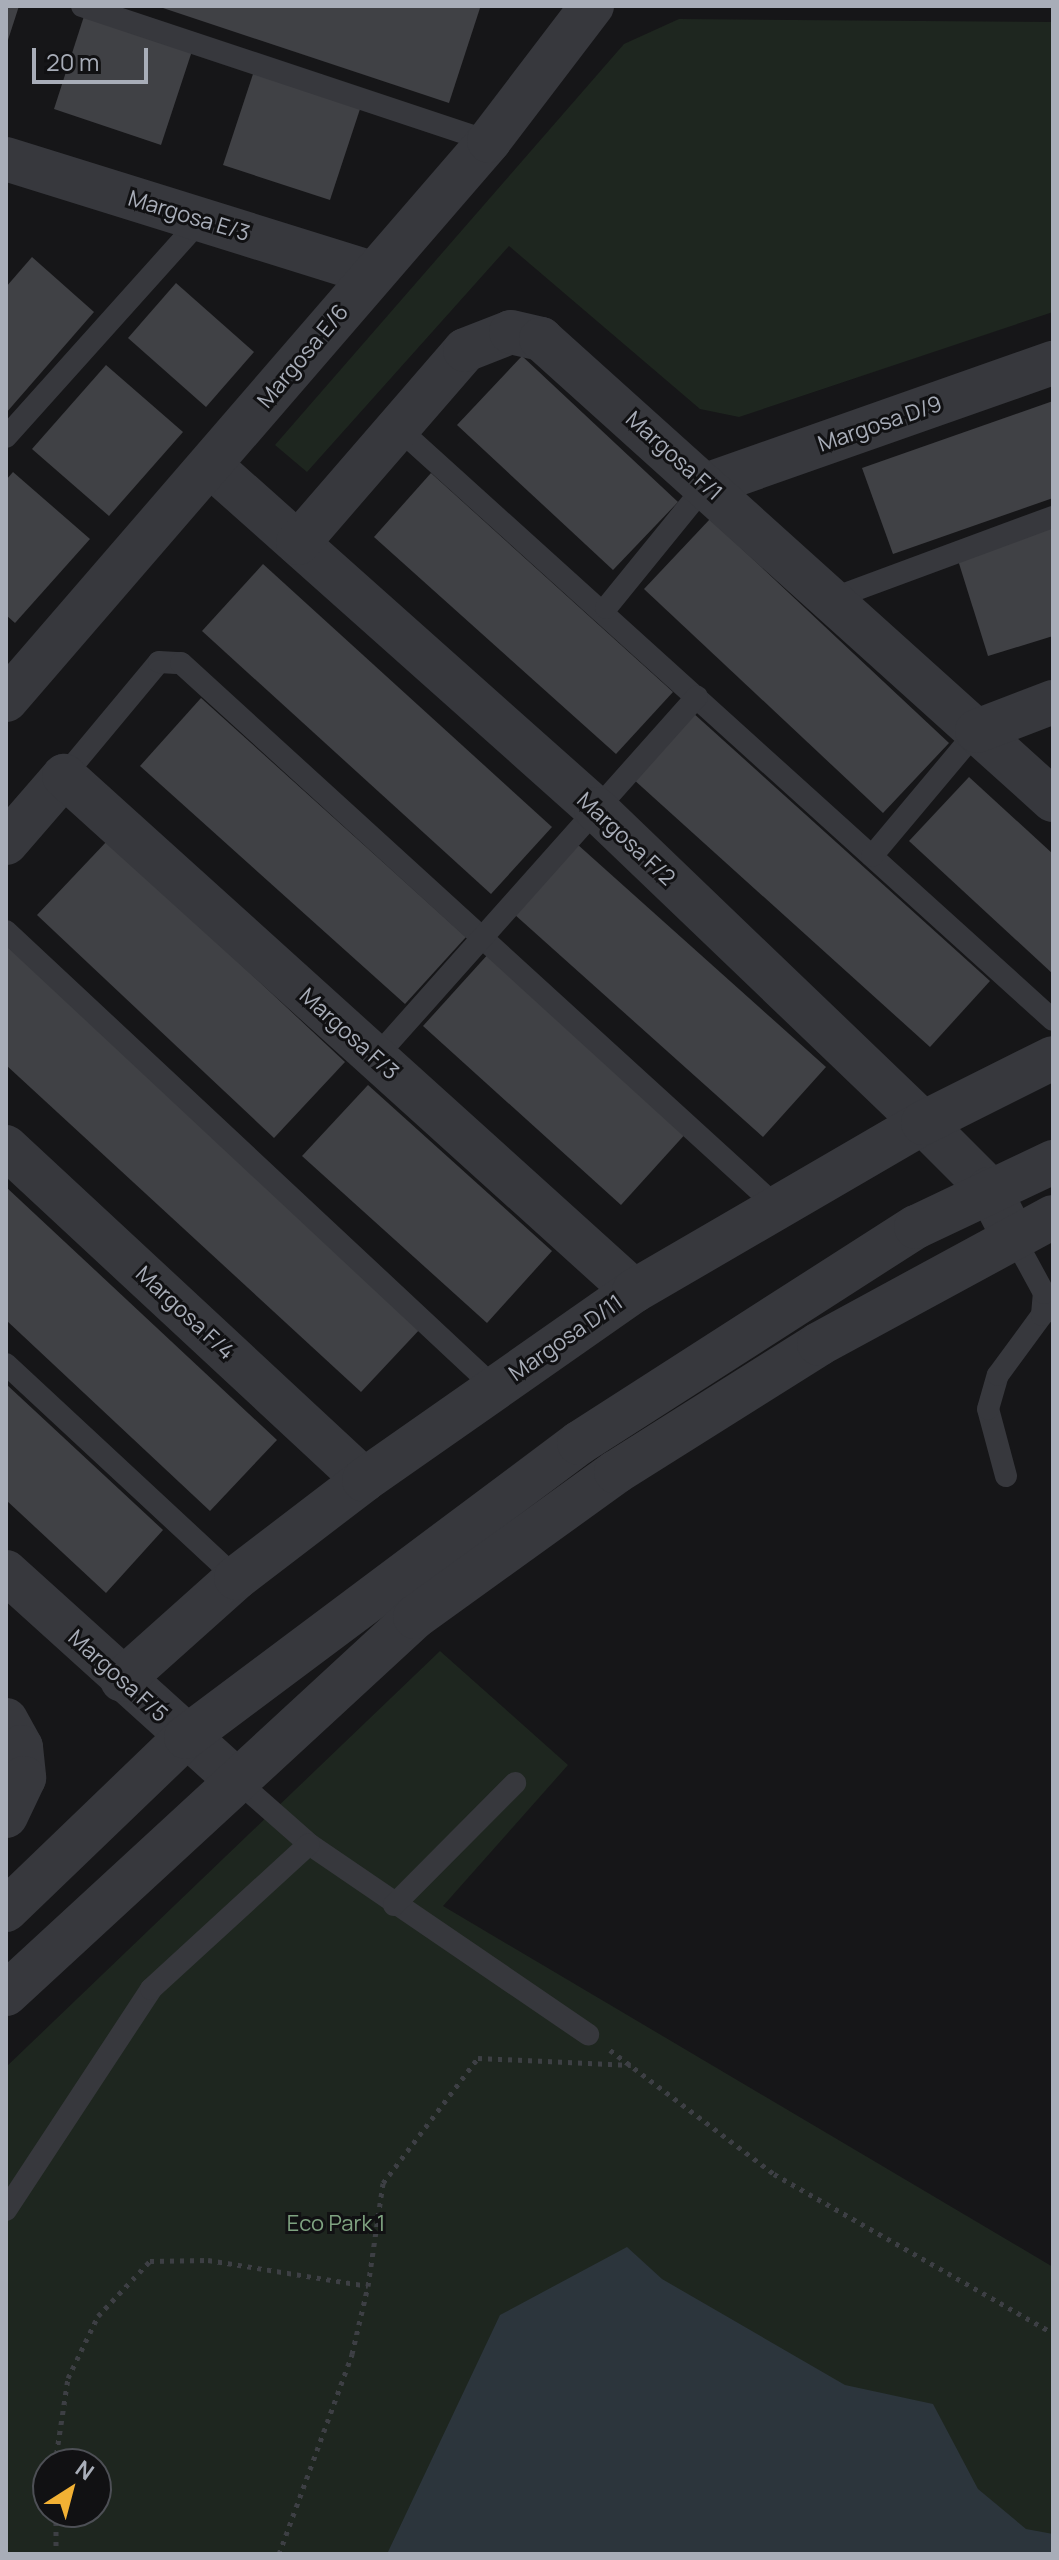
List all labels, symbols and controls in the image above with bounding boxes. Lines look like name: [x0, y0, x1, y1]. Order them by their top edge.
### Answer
scale bar: [36, 32, 152, 82]
text: 20 m: [46, 45, 99, 78]
street label: Margosa E/3: [125, 185, 253, 247]
street label: Margosa E/6: [252, 299, 354, 413]
street label: Margosa D/9: [815, 390, 945, 458]
street label: Margosa F/1: [620, 406, 728, 506]
street label: Margosa F/2: [571, 787, 681, 891]
street label: Margosa F/3: [294, 983, 404, 1085]
street label: Margosa F/4: [130, 1261, 240, 1365]
street label: Margosa D/11: [504, 1289, 628, 1387]
street label: Margosa F/5: [63, 1625, 173, 1727]
park label: Eco Park 1: [287, 2211, 385, 2237]
north arrow: [32, 2448, 112, 2528]
text: N: [70, 2453, 100, 2487]

